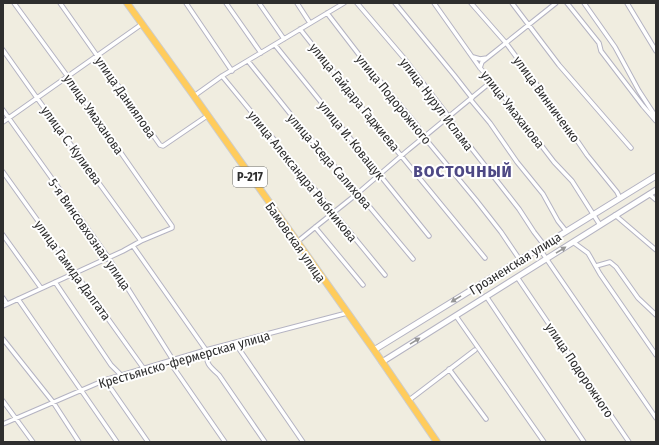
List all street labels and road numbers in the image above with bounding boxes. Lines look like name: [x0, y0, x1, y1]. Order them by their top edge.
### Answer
street label: улица Гайдара Гаджиева: [306, 40, 403, 154]
street label: улица Подорожного: [353, 52, 434, 147]
street label: улица Винниченко: [510, 53, 583, 146]
street label: улица Даниялова: [92, 54, 159, 141]
street label: улица Нурул Ислама: [397, 55, 476, 154]
street label: улица Умаханова: [478, 68, 548, 151]
street label: улица Умаханова: [60, 71, 127, 157]
street label: улица И. Коващук: [315, 98, 388, 183]
street label: улица С. Кулиева: [38, 103, 105, 187]
street label: улица Александра Рыбникова: [245, 108, 360, 245]
street label: улица Эседа Салихова: [284, 111, 375, 212]
road number: Р-217: [233, 167, 267, 187]
street label: 5-я Винсовхозная улица: [45, 176, 134, 293]
street label: Бамовская улица: [262, 199, 329, 285]
street label: улица Гамида Далгата: [31, 217, 114, 323]
street label: Грозненская улица: [467, 229, 564, 298]
street label: улица Подорожного: [542, 320, 617, 421]
street label: Крестьянско-фермерская улица: [97, 328, 272, 391]

